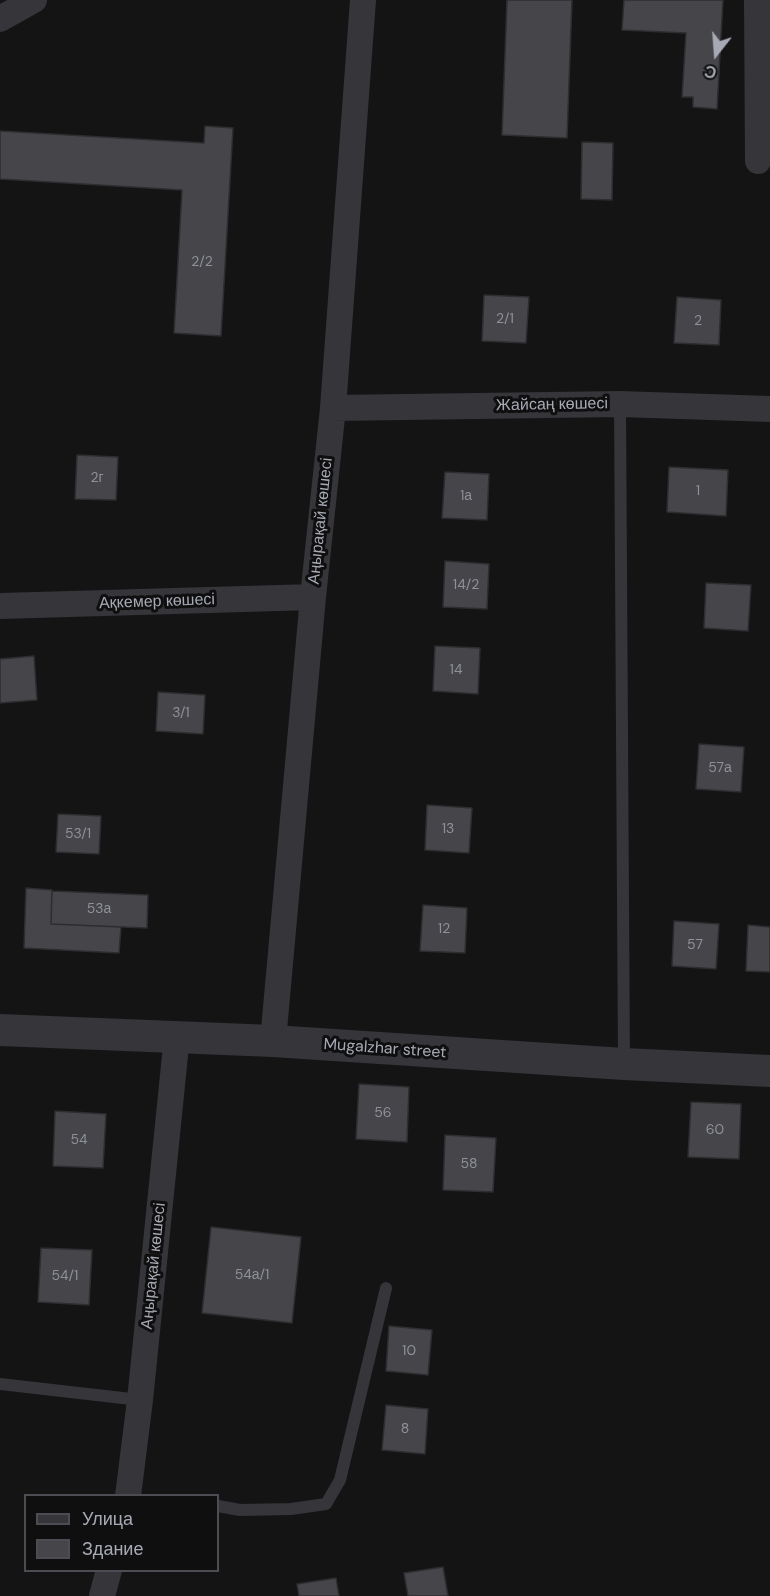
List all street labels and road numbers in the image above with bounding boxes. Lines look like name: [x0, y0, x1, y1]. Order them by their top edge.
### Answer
street label: Жайсаң көшесі: [496, 394, 608, 416]
street label: Аңырақай көшесі: [305, 457, 337, 585]
street label: Ақкемер көшесі: [99, 590, 215, 614]
street label: Mugalzhar street: [323, 1035, 447, 1063]
street label: Аңырақай көшесі: [138, 1202, 170, 1330]

